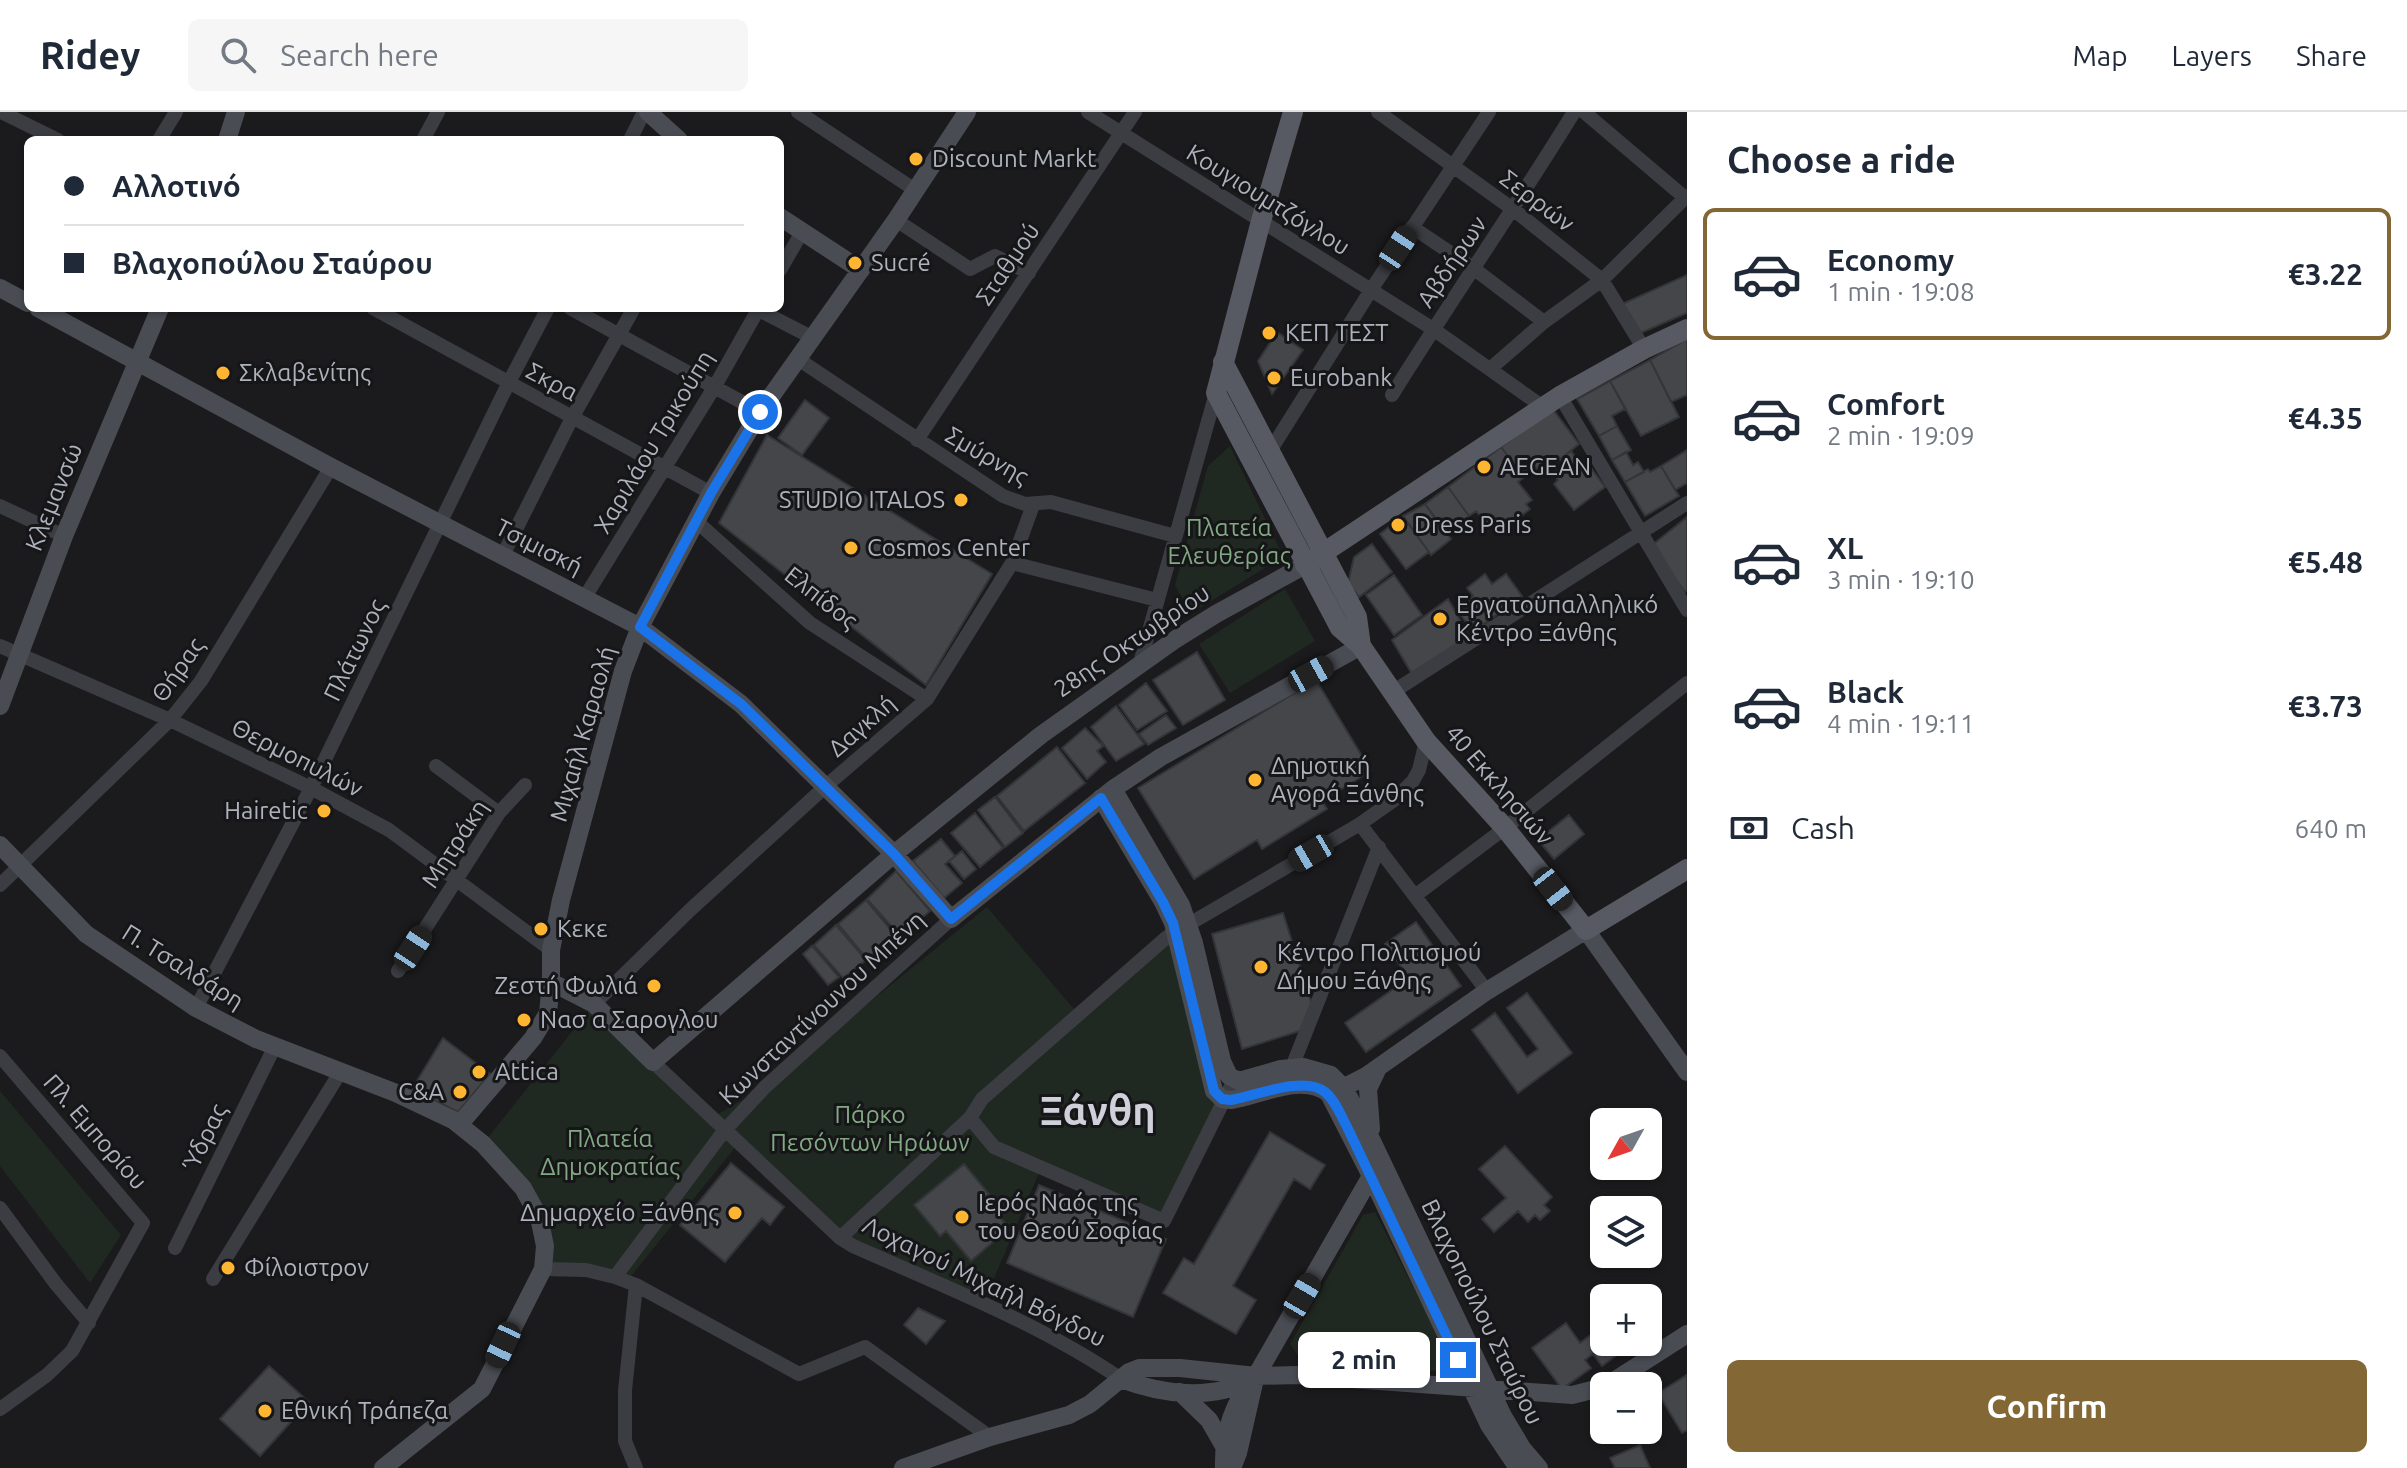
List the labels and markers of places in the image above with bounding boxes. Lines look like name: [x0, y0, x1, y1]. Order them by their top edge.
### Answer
place label: Discount Markt: [932, 145, 1097, 172]
marker: Discount Markt: [907, 150, 925, 168]
place label: Sucré: [871, 249, 931, 276]
marker: Sucré: [846, 254, 864, 272]
place label: ΚΕΠ ΤΕΣΤ: [1285, 319, 1389, 346]
marker: ΚΕΠ ΤΕΣΤ: [1260, 324, 1278, 342]
place label: Σκλαβενίτης: [239, 359, 371, 386]
marker: Σκλαβενίτης: [214, 364, 232, 382]
place label: Eurobank: [1290, 364, 1392, 391]
marker: Eurobank: [1265, 369, 1283, 387]
place label: AEGEAN: [1500, 453, 1591, 480]
marker: AEGEAN: [1475, 458, 1493, 476]
place label: STUDIO ITALOS: [779, 486, 945, 513]
marker: STUDIO ITALOS: [952, 491, 970, 509]
place label: Dress Paris: [1414, 511, 1531, 538]
marker: Dress Paris: [1389, 516, 1407, 534]
place label: Cosmos Center: [867, 534, 1030, 561]
marker: Cosmos Center: [842, 539, 860, 557]
place label: Εργατοϋπαλληλικό Κέντρο Ξάνθης: [1456, 591, 1658, 646]
marker: Εργατοϋπαλληλικό Κέντρο Ξάνθης: [1431, 610, 1449, 628]
place label: Δημοτική Αγορά Ξάνθης: [1271, 752, 1424, 807]
marker: Δημοτική Αγορά Ξάνθης: [1246, 771, 1264, 789]
place label: Hairetic: [224, 797, 308, 824]
marker: Hairetic: [315, 802, 333, 820]
place label: Κεκε: [557, 915, 608, 942]
marker: Κεκε: [532, 920, 550, 938]
place label: Κέντρο Πολιτισμού Δήμου Ξάνθης: [1277, 939, 1481, 994]
marker: Κέντρο Πολιτισμού Δήμου Ξάνθης: [1252, 958, 1270, 976]
place label: Ζεστή Φωλιά: [494, 972, 638, 999]
marker: Ζεστή Φωλιά: [645, 977, 663, 995]
place label: Νασ α Σαρογλου: [540, 1006, 718, 1033]
marker: Νασ α Σαρογλου: [515, 1011, 533, 1029]
place label: Attica: [495, 1058, 559, 1085]
marker: Attica: [470, 1063, 488, 1081]
place label: C&A: [398, 1078, 444, 1105]
marker: C&A: [451, 1083, 469, 1101]
place label: Ιερός Ναός της του Θεού Σοφίας: [978, 1189, 1163, 1244]
place label: Δημαρχείο Ξάνθης: [520, 1199, 719, 1226]
marker: Δημαρχείο Ξάνθης: [726, 1204, 744, 1222]
marker: Ιερός Ναός της του Θεού Σοφίας: [953, 1208, 971, 1226]
place label: Φίλοιστρον: [244, 1254, 369, 1281]
marker: Φίλοιστρον: [219, 1259, 237, 1277]
place label: Εθνική Τράπεζα: [281, 1397, 449, 1424]
marker: Εθνική Τράπεζα: [256, 1402, 274, 1420]

